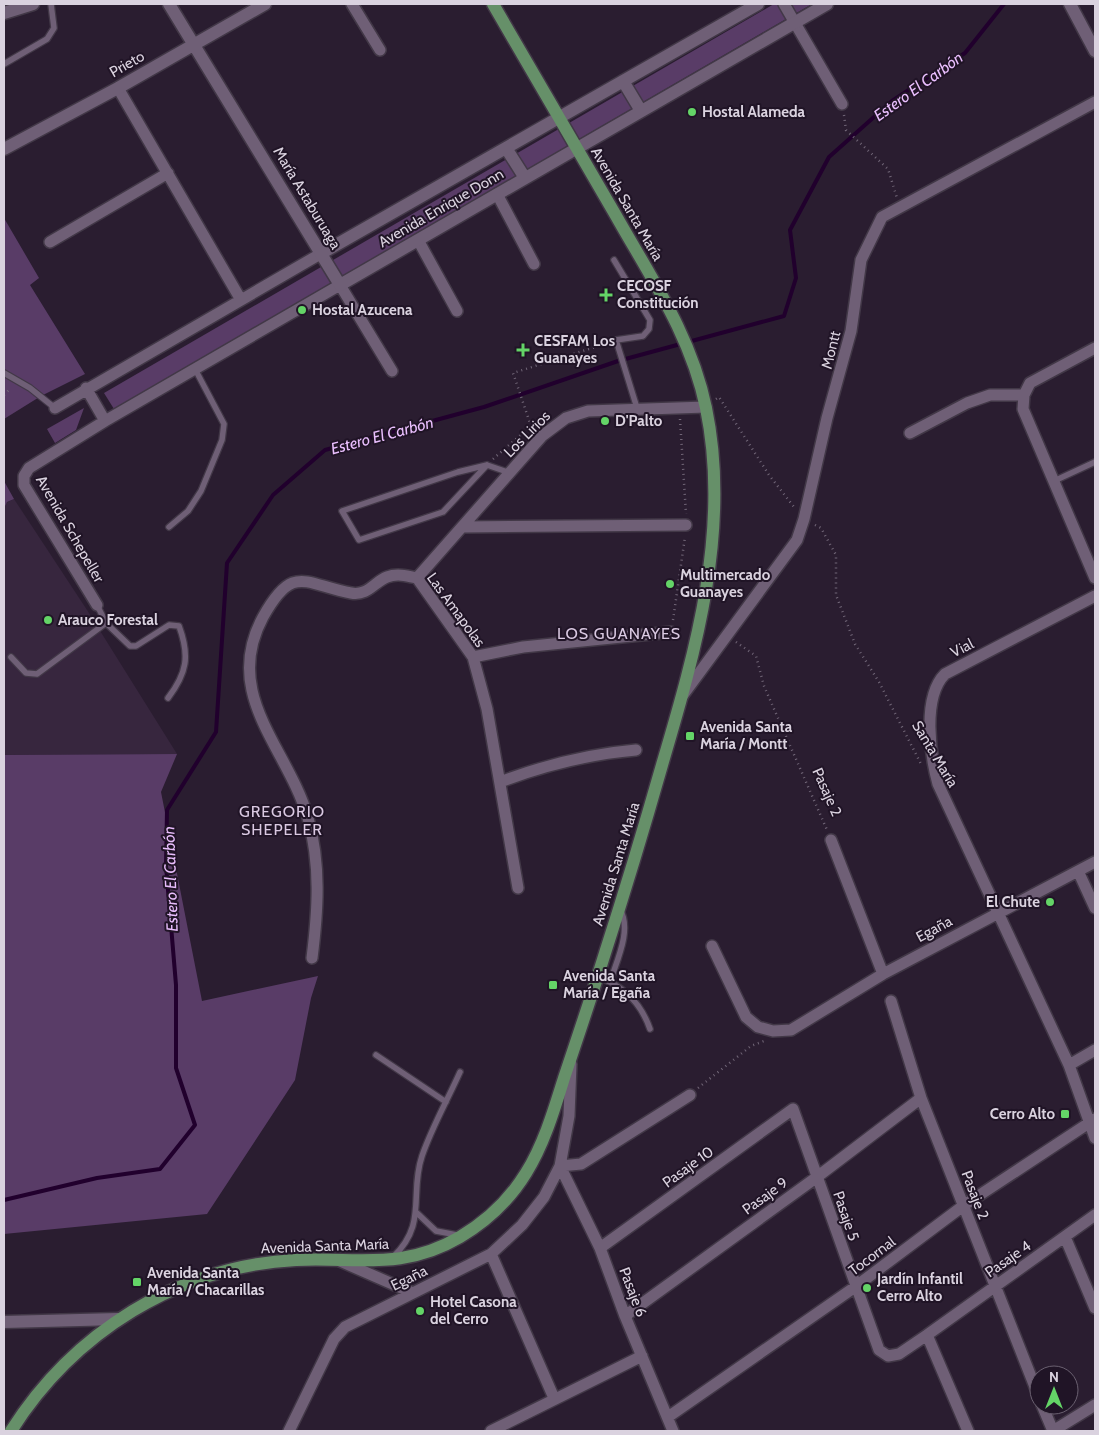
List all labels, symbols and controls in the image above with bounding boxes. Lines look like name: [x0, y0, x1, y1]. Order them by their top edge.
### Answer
street label: Prieto: [106, 47, 148, 81]
water label: Estero El Carbón: [870, 48, 967, 125]
place label: Hostal Alameda: [702, 103, 806, 121]
marker: Hostal Alameda: [686, 106, 698, 118]
street label: María Astaburuaga: [269, 144, 345, 253]
street label: Avenida Santa María: [587, 144, 667, 265]
street label: Avenida Enrique Donn: [375, 165, 507, 251]
place label: CECOSF Constitución: [617, 277, 699, 312]
marker: CECOSF Constitución: [599, 288, 613, 302]
place label: Hostal Azucena: [312, 301, 413, 319]
marker: Hostal Azucena: [296, 304, 308, 316]
street label: Montt: [818, 329, 844, 371]
place label: CESFAM Los Guanayes: [534, 332, 615, 367]
marker: CESFAM Los Guanayes: [516, 343, 530, 357]
street label: Los Lirios: [500, 407, 554, 461]
place label: D'Palto: [615, 412, 663, 430]
water label: Estero El Carbón: [329, 413, 436, 458]
marker: D'Palto: [599, 415, 611, 427]
street label: Avenida Schepeller: [32, 472, 108, 586]
place label: Multimercado Guanayes: [680, 566, 771, 601]
street label: Las Amapolas: [423, 569, 489, 651]
marker: Multimercado Guanayes: [664, 578, 676, 590]
place label: Arauco Forestal: [58, 611, 158, 629]
marker: Arauco Forestal: [42, 614, 54, 626]
district label: LOS GUANAYES: [557, 624, 681, 643]
street label: Vial: [947, 634, 977, 661]
place label: Avenida Santa María / Montt: [700, 718, 793, 753]
street label: Santa María: [908, 718, 962, 791]
marker: Avenida Santa María / Montt: [684, 730, 696, 742]
street label: Pasaje 2: [808, 765, 846, 819]
street label: Avenida Santa María: [589, 799, 644, 928]
district label: GREGORIO SHEPELER: [239, 802, 325, 839]
water label: Estero El Carbón: [159, 826, 182, 932]
place label: El Chute: [986, 893, 1040, 911]
marker: El Chute: [1044, 896, 1056, 908]
street label: Egaña: [913, 912, 956, 946]
place label: Avenida Santa María / Egaña: [563, 967, 656, 1002]
marker: Avenida Santa María / Egaña: [547, 979, 559, 991]
place label: Cerro Alto: [990, 1105, 1055, 1123]
marker: Cerro Alto: [1059, 1108, 1071, 1120]
street label: Pasaje 10: [659, 1143, 717, 1191]
street label: Pasaje 2: [957, 1168, 993, 1222]
street label: Pasaje 9: [739, 1174, 791, 1218]
street label: Pasaje 5: [829, 1189, 863, 1243]
street label: Tocornal: [845, 1232, 899, 1279]
street label: Avenida Santa María: [261, 1235, 390, 1257]
street label: Pasaje 4: [982, 1237, 1035, 1281]
street label: Egaña: [388, 1261, 431, 1294]
place label: Avenida Santa María / Chacarillas: [147, 1264, 264, 1299]
street label: Pasaje 6: [615, 1265, 651, 1319]
place label: Jardín Infantil Cerro Alto: [876, 1270, 963, 1305]
marker: Avenida Santa María / Chacarillas: [131, 1276, 143, 1288]
marker: Jardín Infantil Cerro Alto: [861, 1282, 873, 1294]
place label: Hotel Casona del Cerro: [430, 1293, 517, 1328]
marker: Hotel Casona del Cerro: [414, 1305, 426, 1317]
north arrow: [1029, 1365, 1079, 1415]
text: N: [1049, 1368, 1059, 1386]

